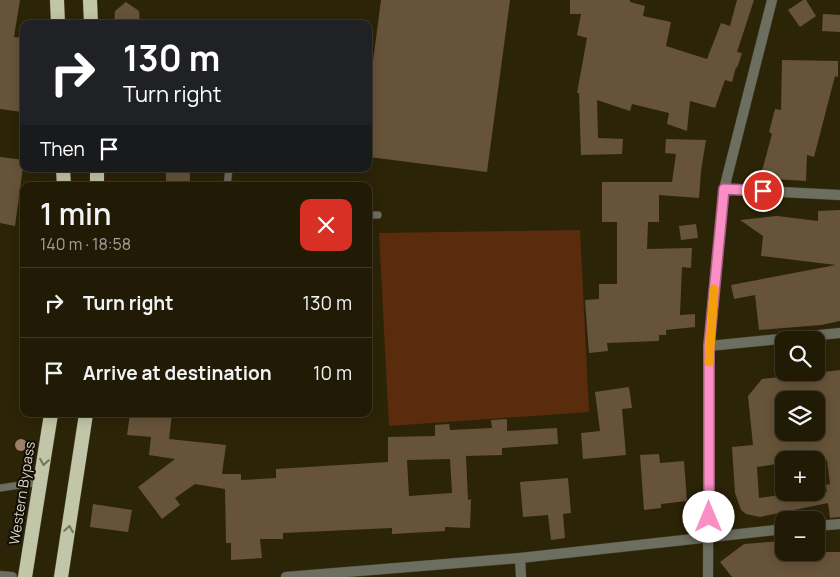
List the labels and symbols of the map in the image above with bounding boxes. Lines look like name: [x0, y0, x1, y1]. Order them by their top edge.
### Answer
pin: [742, 170, 784, 212]
street label: Western Bypass: [4, 440, 39, 546]
one-way arrow: [39, 458, 49, 466]
position arrow: [682, 490, 734, 542]
one-way arrow: [63, 524, 73, 533]

